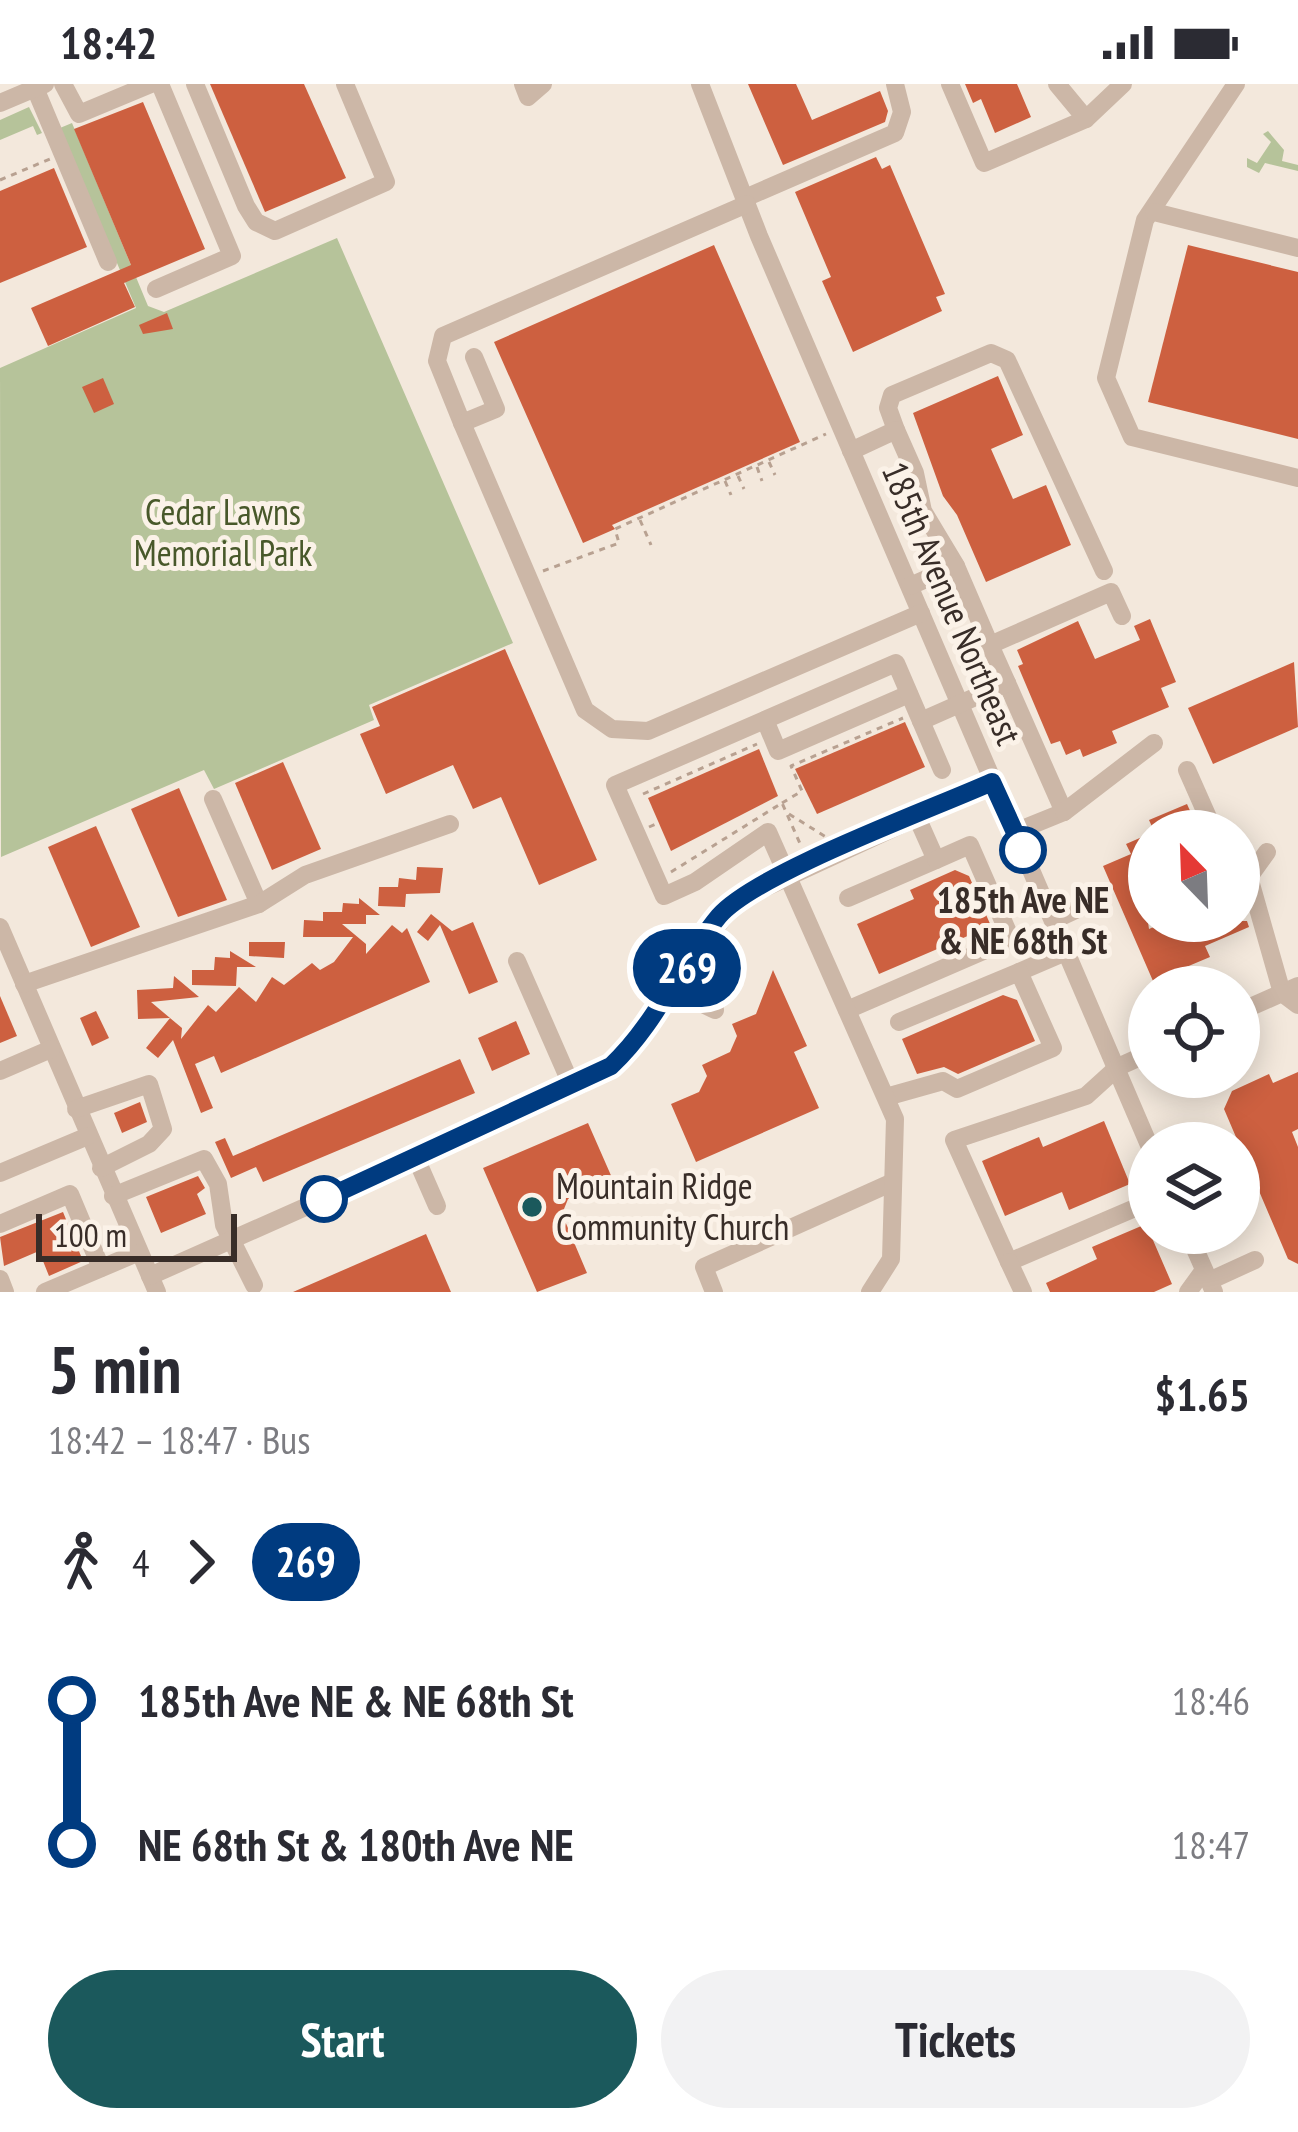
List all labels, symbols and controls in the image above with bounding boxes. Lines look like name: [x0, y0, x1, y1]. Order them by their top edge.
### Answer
text: 18:42: [60, 13, 157, 71]
street label: 185th Avenue Northeast: [872, 454, 1033, 751]
park label: Cedar Lawns Memorial Park: [134, 488, 312, 576]
north arrow: [1128, 810, 1260, 942]
map controls: [1128, 810, 1260, 1254]
marker: 185th Ave NE & NE 68th St: [1001, 828, 1045, 872]
place label: 185th Ave NE & NE 68th St: [937, 876, 1109, 964]
line badge: 269: [618, 929, 756, 1007]
text: 269: [657, 940, 717, 995]
button: locate: [1128, 966, 1260, 1098]
button: layers: [1128, 1122, 1260, 1254]
place label: Mountain Ridge Community Church: [556, 1162, 789, 1250]
unlabelled marker: [302, 1177, 346, 1221]
marker: Mountain Ridge Community Church: [519, 1194, 545, 1220]
scale bar: [36, 1208, 237, 1261]
text: 100 m: [54, 1213, 127, 1256]
text: 5 min: [48, 1326, 181, 1411]
text: $1.65: [1154, 1365, 1250, 1423]
text: 18:42 – 18:47 · Bus: [48, 1414, 310, 1465]
icon: walk: [48, 1529, 114, 1595]
icon: forward: [168, 1529, 234, 1595]
text: 269: [276, 1534, 336, 1589]
text: 4: [132, 1537, 150, 1588]
text: 185th Ave NE & NE 68th St: [138, 1671, 574, 1729]
text: 18:46: [1172, 1675, 1250, 1726]
text: NE 68th St & 180th Ave NE: [138, 1815, 574, 1873]
text: 18:47: [1172, 1819, 1250, 1870]
button: Start: [48, 1970, 637, 2108]
button: Tickets: [661, 1970, 1250, 2108]

